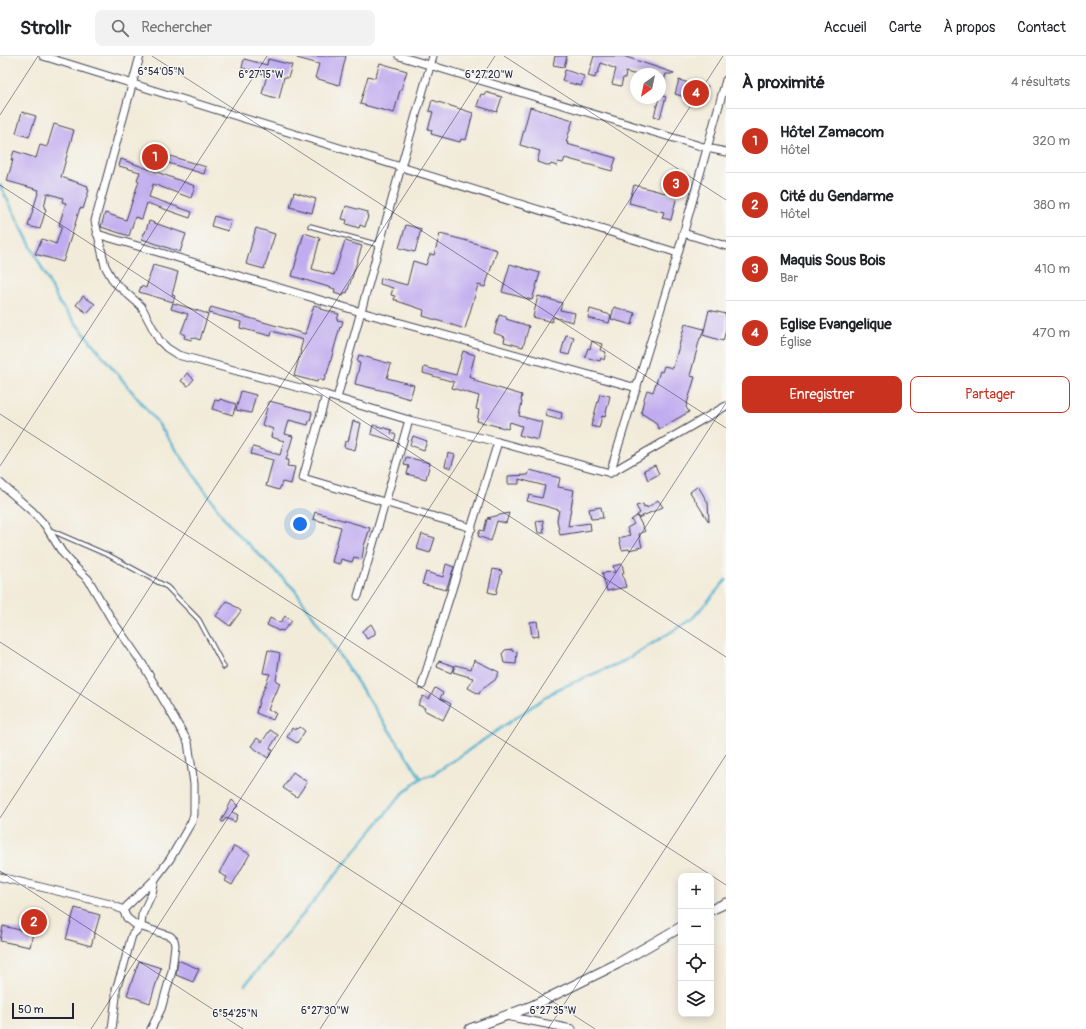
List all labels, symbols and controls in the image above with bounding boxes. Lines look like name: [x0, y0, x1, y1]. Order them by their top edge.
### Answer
search box: [95, 10, 375, 46]
text: Strollr: [20, 16, 71, 40]
icon: search: [109, 17, 131, 39]
text: Rechercher: [141, 18, 212, 37]
text: Accueil: [824, 19, 867, 36]
text: Carte: [889, 19, 921, 36]
text: À propos: [943, 19, 995, 36]
text: Contact: [1017, 19, 1066, 36]
text: 6°54'05"N: [138, 66, 184, 78]
north arrow: [630, 68, 666, 104]
text: 6°27'15"W: [239, 69, 284, 81]
text: 6°27'20"W: [465, 69, 513, 81]
text: À proximité: [742, 72, 825, 93]
text: 4 résultats: [1011, 74, 1070, 90]
pin: 4: [683, 78, 709, 108]
text: Hôtel Zamacom: [780, 123, 884, 142]
text: 1: [752, 133, 758, 149]
text: 320 m: [1032, 133, 1070, 149]
pin: 1: [142, 142, 168, 172]
text: Hôtel: [780, 142, 810, 158]
pin: 3: [663, 169, 689, 199]
text: Cité du Gendarme: [780, 187, 893, 206]
text: 2: [751, 197, 759, 213]
text: 380 m: [1033, 197, 1070, 213]
text: Hôtel: [780, 206, 810, 222]
text: Maquis Sous Bois: [780, 251, 885, 270]
text: 3: [751, 261, 759, 277]
text: 410 m: [1034, 261, 1070, 277]
text: Bar: [780, 270, 798, 286]
text: Eglise Evangelique: [780, 315, 892, 334]
text: 4: [751, 325, 759, 341]
text: 470 m: [1032, 325, 1070, 341]
text: Église: [780, 334, 811, 350]
button: Enregistrer: [742, 376, 902, 413]
button: Partager: [910, 376, 1070, 413]
your location: [290, 514, 310, 534]
map controls: [678, 873, 714, 1017]
button: +: [678, 873, 714, 909]
pin: 2: [21, 907, 47, 937]
button: −: [678, 909, 714, 945]
button: locate: [678, 945, 714, 981]
button: layers: [678, 981, 714, 1017]
scale bar: [12, 1001, 74, 1020]
text: 50 m: [18, 1003, 44, 1016]
text: 6°27'30"W: [301, 1005, 349, 1017]
text: 6°27'35"W: [530, 1005, 577, 1017]
text: 6°54'25"N: [212, 1008, 258, 1020]

